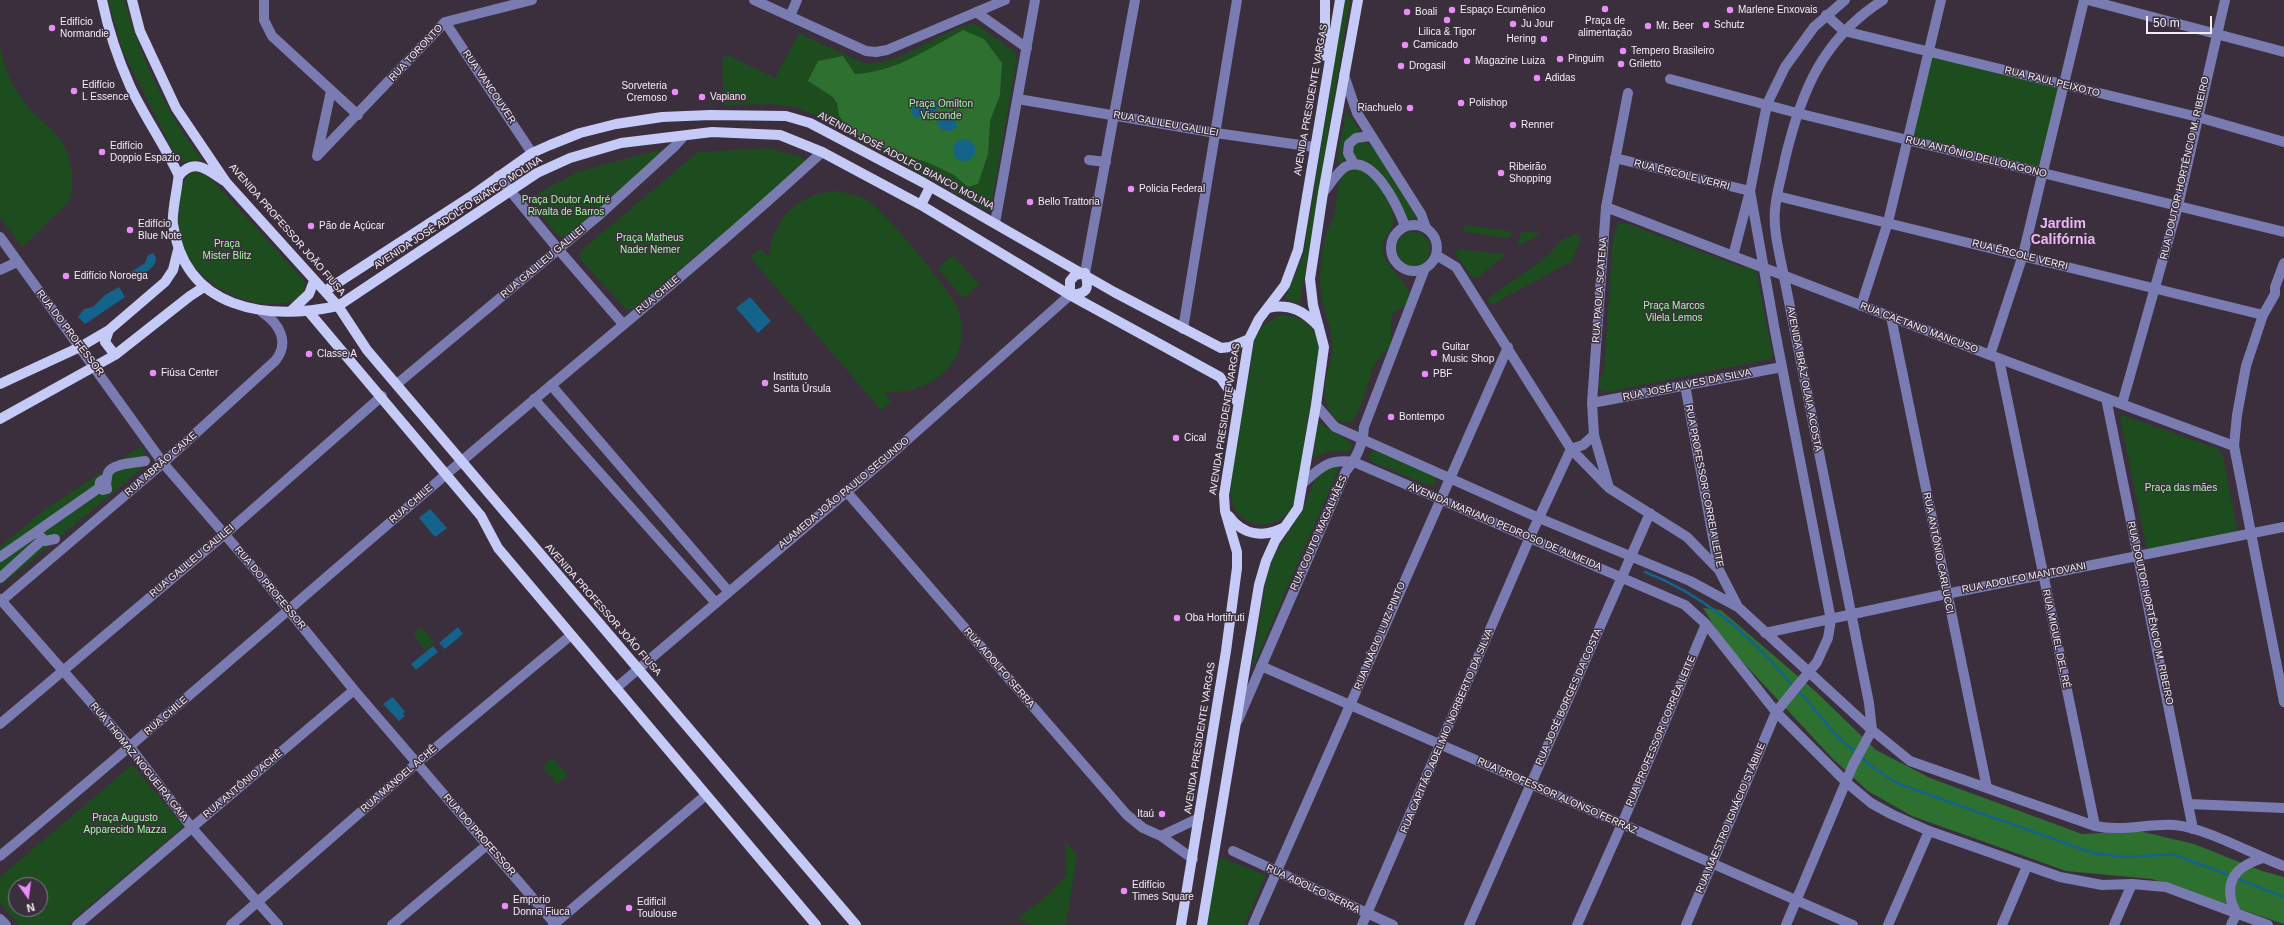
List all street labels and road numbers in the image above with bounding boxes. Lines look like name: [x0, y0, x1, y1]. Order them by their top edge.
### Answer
street label: RUA TORONTO: [387, 22, 445, 84]
street label: AVENIDA PRESIDENTE VARGAS: [1292, 23, 1330, 177]
street label: RUA VANCOUVER: [460, 48, 518, 126]
street label: RUA RAUL PEIXOTO: [2003, 64, 2101, 100]
street label: RUA DOUTOR HORTÊNCIO M. RIBEIRO: [2158, 75, 2212, 261]
street label: AVENIDA JOSÉ ADOLFO BIANCO MOLINA: [816, 109, 996, 213]
street label: RUA GALILEU GALILEI: [1112, 109, 1220, 139]
street label: RUA ANTÔNIO DELLOIAGONO: [1904, 134, 2048, 180]
street label: AVENIDA JOSÉ ADOLFO BIANCO MOLINA: [372, 154, 544, 272]
street label: RUA ÉRCOLE VERRI: [1633, 157, 1731, 193]
street label: AVENIDA PROFESSOR JOÃO FIUSA: [226, 162, 348, 298]
street label: RUA GALILEU GALILEI: [498, 223, 588, 301]
street label: RUA PAOLA SCATENA: [1590, 237, 1610, 343]
street label: RUA ÉRCOLE VERRI: [1971, 237, 2069, 273]
street label: RUA CHILE: [634, 273, 682, 317]
street label: RUA DO PROFESSOR: [34, 288, 106, 378]
street label: RUA CAETANO MANCUSO: [1858, 300, 1980, 356]
street label: AVENIDA BRÁZ OLAIA ACOSTA: [1784, 305, 1824, 453]
street label: AVENIDA PRESIDENTE VARGAS: [1207, 342, 1243, 496]
street label: RUA JOSÉ ALVES DA SILVA: [1622, 367, 1752, 403]
street label: RUA PROFESSOR CORREIA LEITE: [1682, 404, 1726, 568]
street label: RUA ABRÃO CAIXE: [122, 429, 200, 499]
street label: ALAMEDA JOÃO PAULO SEGUNDO: [776, 435, 912, 551]
street label: RUA COUTO MAGALHÃES: [1288, 474, 1350, 592]
street label: AVENIDA MARIANO PEDROSO DE ALMEIDA: [1407, 481, 1603, 573]
street label: RUA CHILE: [387, 482, 435, 526]
street label: RUA ANTÔNIO CARLUCCI: [1920, 491, 1956, 615]
street label: RUA DOUTOR HORTÊNCIO M. RIBEIRO: [2125, 520, 2175, 706]
street label: RUA GALILEU GALILEI: [147, 522, 237, 600]
street label: AVENIDA PROFESSOR JOÃO FIUSA: [542, 542, 664, 678]
street label: RUA DO PROFESSOR: [232, 544, 308, 632]
street label: RUA ADOLFO MANTOVANI: [1961, 560, 2087, 596]
street label: RUA INÁCIO LUIZ PINTO: [1352, 580, 1408, 692]
street label: RUA MIGUEL DEL RÉ: [2040, 588, 2072, 690]
street label: RUA ADOLFO SERRA: [961, 625, 1037, 711]
street label: RUA CAPITÃO ADELMIO NORBERTO DA SILVA: [1398, 627, 1496, 835]
street label: RUA JOSÉ BORGES DA COSTA: [1533, 627, 1605, 767]
street label: RUA PROFESSOR CORRÊA LEITE: [1624, 654, 1698, 808]
street label: AVENIDA PRESIDENTE VARGAS: [1182, 661, 1218, 815]
street label: RUA CHILE: [142, 694, 190, 738]
street label: RUA THOMAZ NOGUEIRA GAIA: [87, 700, 191, 824]
street label: RUA MAESTRO IGNÁCIO STÁBILE: [1694, 741, 1768, 895]
street label: RUA MANOEL ACHÊ: [359, 743, 439, 815]
street label: RUA ANTÔNIO ACHÊ: [201, 747, 285, 821]
street label: RUA PROFESSOR ALONSO FERRAZ: [1475, 755, 1639, 837]
street label: RUA DO PROFESSOR: [440, 792, 518, 878]
street label: RUA ADOLFO SERRA: [1264, 862, 1362, 916]

